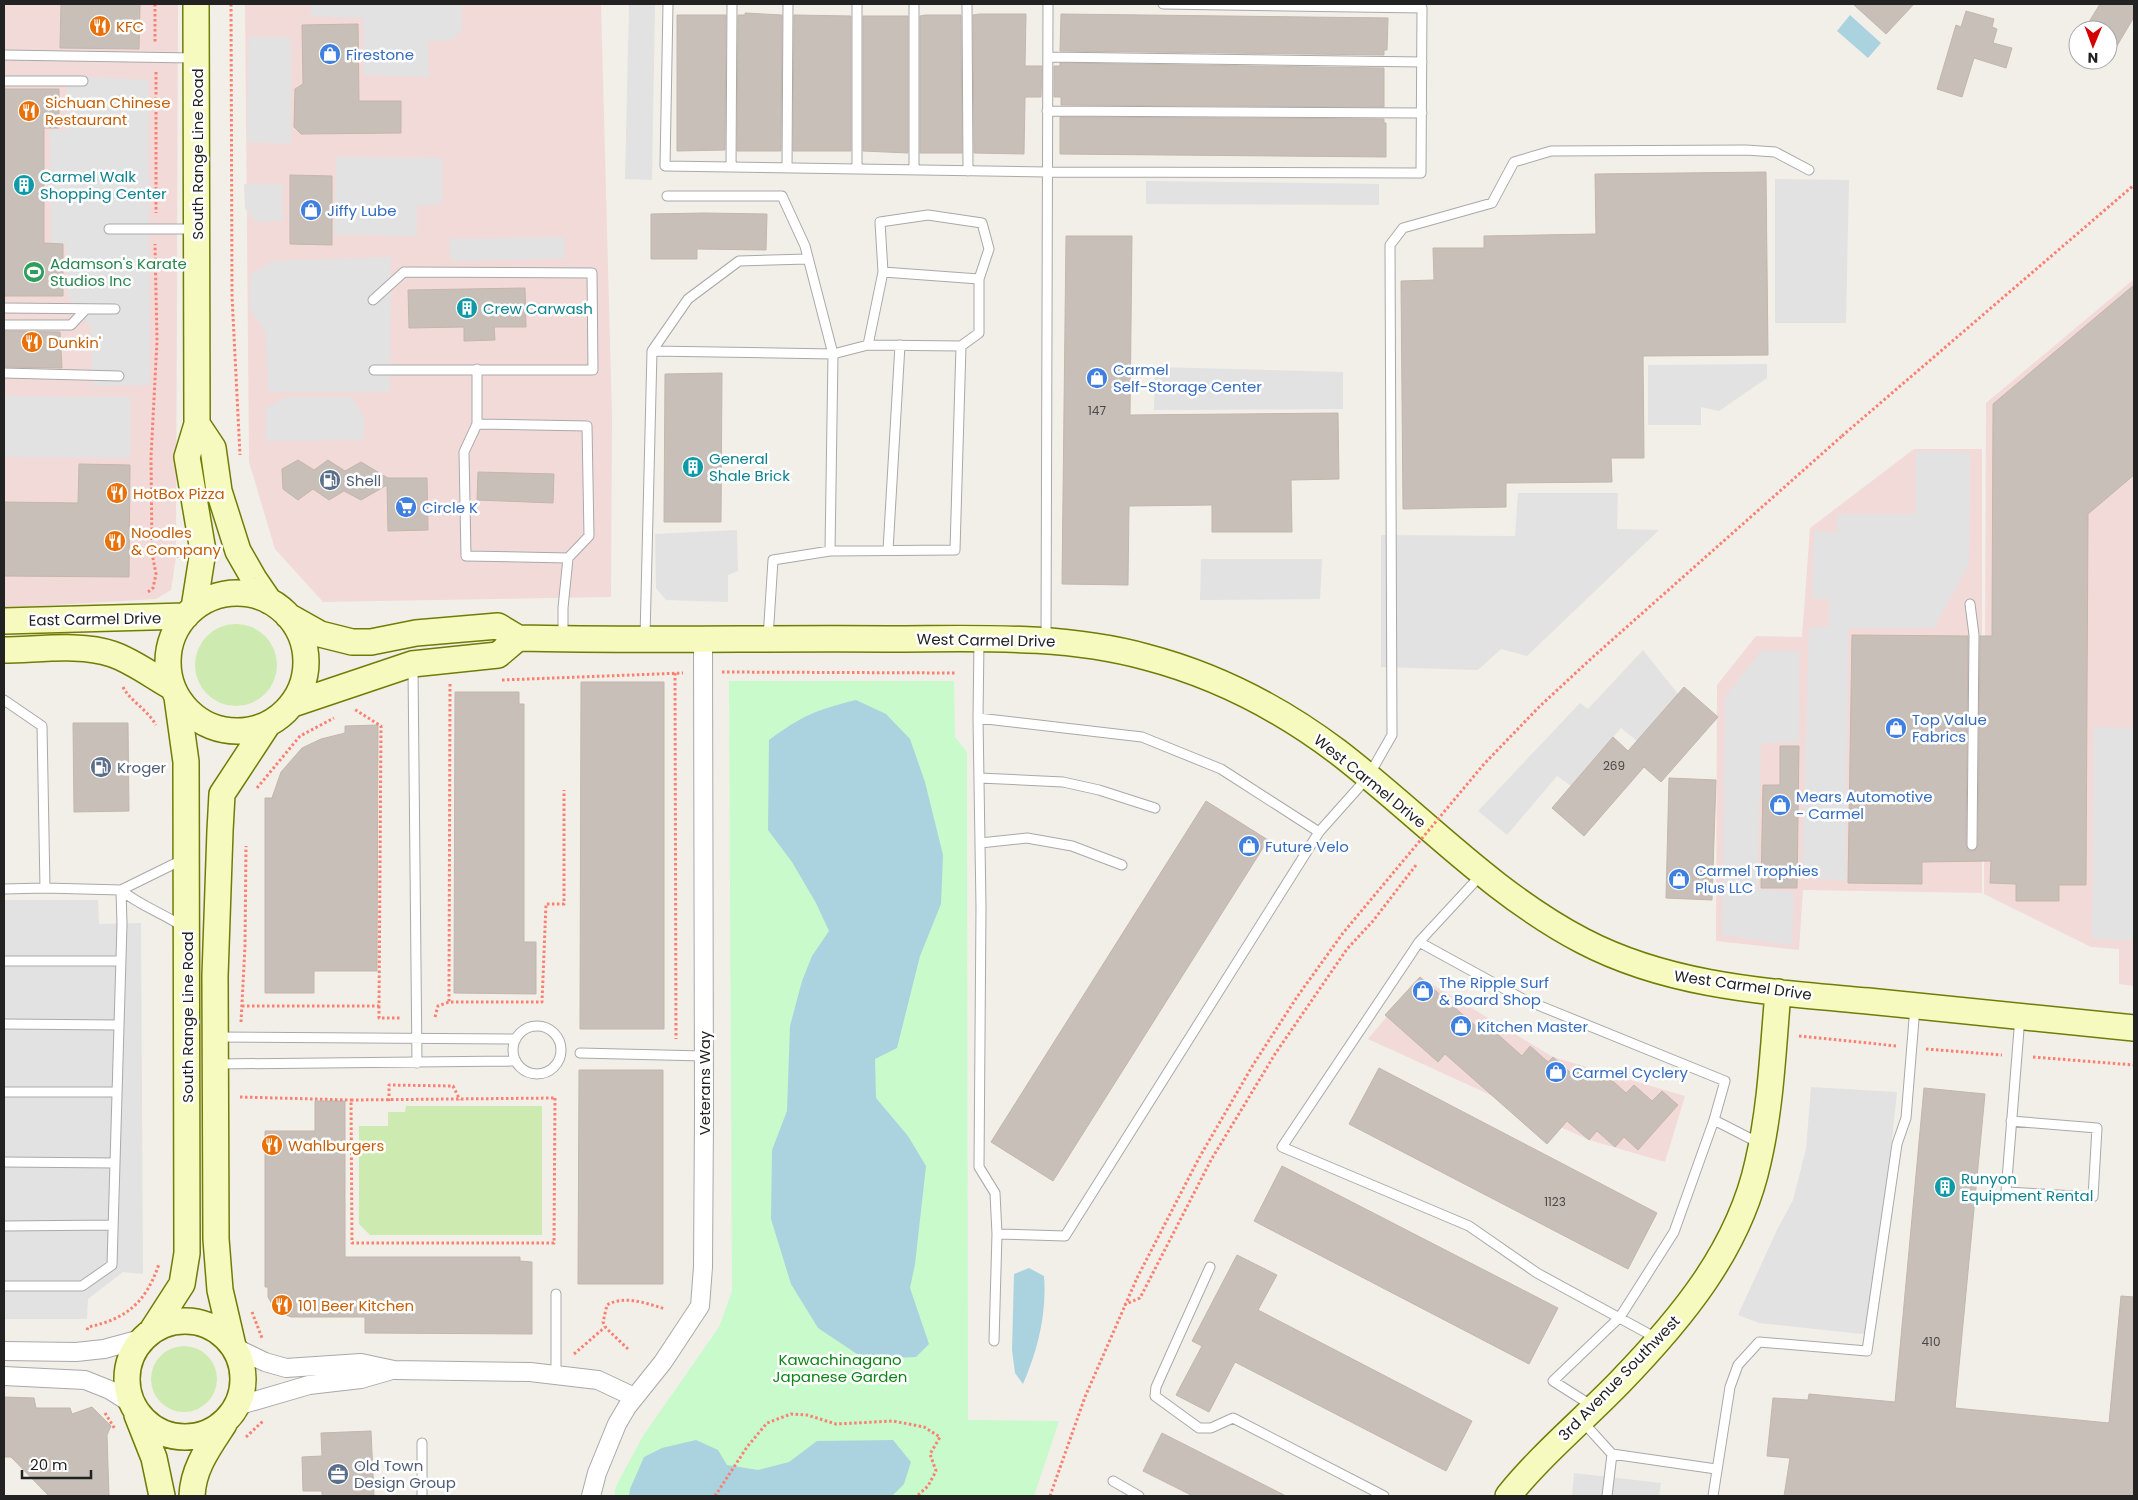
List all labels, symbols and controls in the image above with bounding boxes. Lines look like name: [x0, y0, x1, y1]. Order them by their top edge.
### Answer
restaurant icon: KFC: [88, 14, 112, 38]
place label: KFC: [116, 16, 144, 37]
north arrow: [2068, 20, 2118, 70]
shop icon: Firestone: [318, 42, 342, 66]
place label: Firestone: [346, 44, 414, 65]
text: N: [2087, 48, 2098, 68]
street label: South Range Line Road: [187, 68, 208, 240]
place label: Sichuan Chinese Restaurant: [45, 92, 170, 130]
restaurant icon: Sichuan Chinese Restaurant: [17, 99, 41, 123]
place label: Carmel Walk Shopping Center: [40, 166, 167, 204]
building icon: Carmel Walk Shopping Center: [12, 173, 36, 197]
shop icon: Jiffy Lube: [299, 198, 323, 222]
place label: Jiffy Lube: [327, 200, 396, 221]
place label: Adamson's Karate Studios Inc: [50, 253, 187, 291]
sports icon: Adamson's Karate Studios Inc: [22, 260, 46, 284]
building icon: Crew Carwash: [455, 296, 479, 320]
place label: Crew Carwash: [483, 298, 593, 319]
restaurant icon: Dunkin': [20, 330, 44, 354]
place label: Dunkin': [48, 332, 101, 353]
place label: Carmel Self-Storage Center: [1113, 359, 1262, 397]
shop icon: Carmel Self-Storage Center: [1085, 366, 1109, 390]
house number: 147: [1088, 402, 1106, 419]
place label: General Shale Brick: [709, 448, 790, 486]
building icon: General Shale Brick: [681, 455, 705, 479]
fuel station icon: Shell: [318, 468, 342, 492]
place label: Shell: [346, 470, 381, 491]
restaurant icon: HotBox Pizza: [105, 481, 129, 505]
place label: HotBox Pizza: [133, 483, 225, 504]
supermarket icon: Circle K: [394, 495, 418, 519]
place label: Circle K: [422, 497, 478, 518]
place label: Noodles & Company: [131, 522, 222, 560]
restaurant icon: Noodles & Company: [103, 529, 127, 553]
street label: East Carmel Drive: [29, 607, 161, 631]
street label: West Carmel Drive: [917, 628, 1055, 652]
place label: Top Value Fabrics: [1912, 709, 1987, 747]
shop icon: Top Value Fabrics: [1884, 716, 1908, 740]
street label: West Carmel Drive: [1310, 729, 1430, 833]
fuel station icon: Kroger: [89, 755, 113, 779]
place label: Kroger: [117, 757, 167, 778]
house number: 269: [1603, 757, 1625, 774]
place label: Mears Automotive - Carmel: [1796, 786, 1932, 824]
shop icon: Mears Automotive - Carmel: [1768, 793, 1792, 817]
shop icon: Future Velo: [1237, 834, 1261, 858]
place label: Future Velo: [1265, 836, 1349, 857]
place label: Carmel Trophies Plus LLC: [1695, 860, 1819, 898]
shop icon: Carmel Trophies Plus LLC: [1667, 867, 1691, 891]
street label: South Range Line Road: [177, 931, 198, 1103]
street label: West Carmel Drive: [1673, 965, 1813, 1005]
place label: The Ripple Surf & Board Shop: [1439, 972, 1549, 1010]
shop icon: The Ripple Surf & Board Shop: [1411, 979, 1435, 1003]
shop icon: Kitchen Master: [1449, 1014, 1473, 1038]
place label: Kitchen Master: [1477, 1016, 1588, 1037]
street label: Veterans Way: [694, 1030, 715, 1135]
shop icon: Carmel Cyclery: [1544, 1060, 1568, 1084]
place label: Carmel Cyclery: [1572, 1062, 1688, 1083]
restaurant icon: Wahlburgers: [260, 1133, 284, 1157]
place label: Wahlburgers: [288, 1135, 384, 1156]
place label: Runyon Equipment Rental: [1961, 1168, 2093, 1206]
building icon: Runyon Equipment Rental: [1933, 1175, 1957, 1199]
house number: 1123: [1544, 1193, 1566, 1210]
restaurant icon: 101 Beer Kitchen: [270, 1293, 294, 1317]
place label: 101 Beer Kitchen: [298, 1295, 414, 1316]
street label: 3rd Avenue Southwest: [1553, 1311, 1685, 1445]
house number: 410: [1922, 1333, 1940, 1350]
park label: Kawachinagano Japanese Garden: [773, 1349, 907, 1387]
scale bar: [22, 1448, 91, 1480]
text: 20 m: [30, 1454, 68, 1475]
place label: Old Town Design Group: [354, 1455, 456, 1493]
office icon: Old Town Design Group: [326, 1462, 350, 1486]

